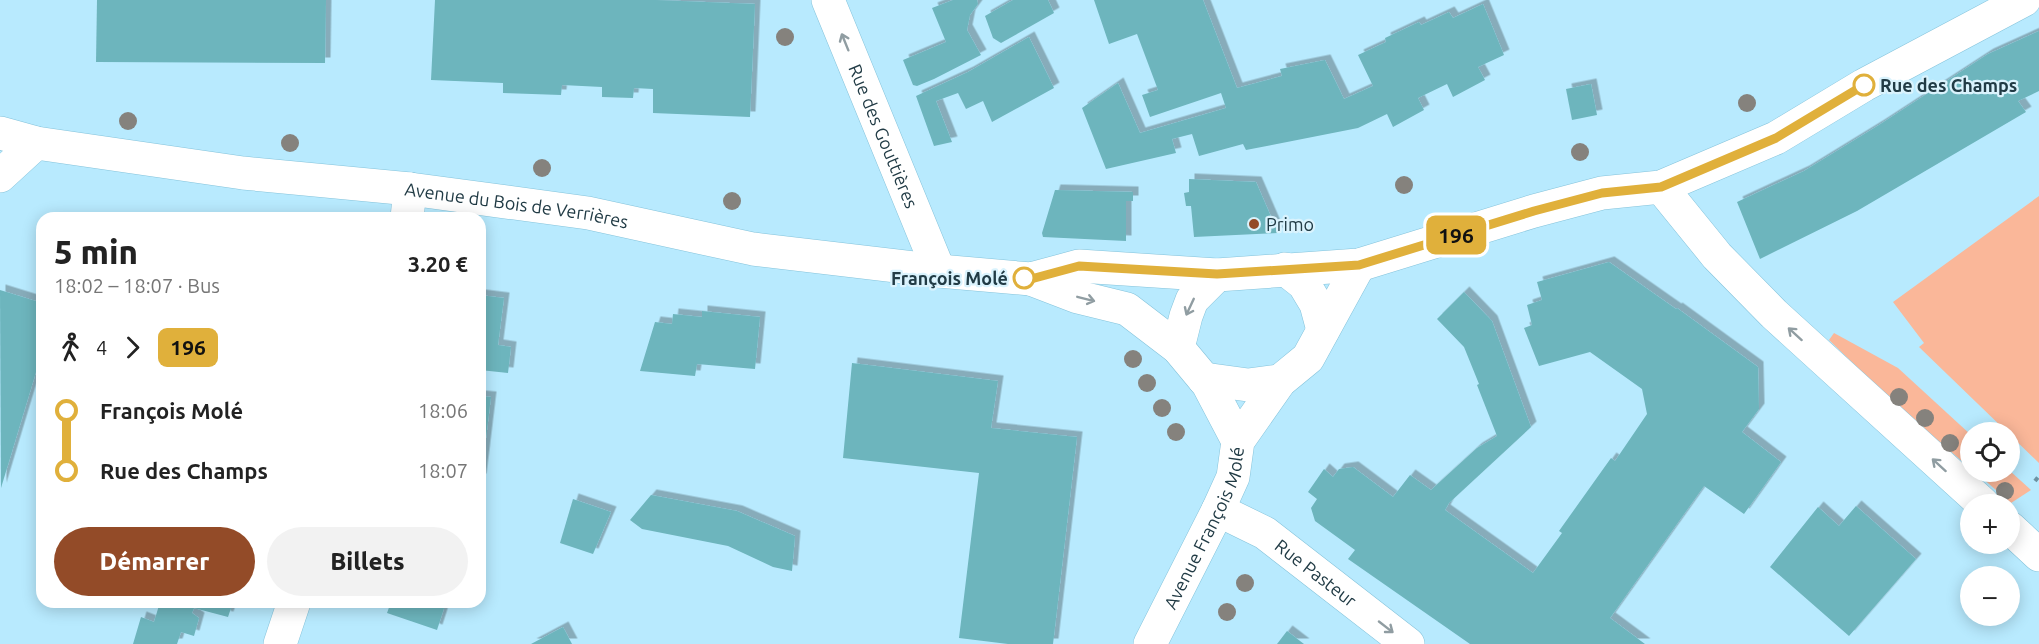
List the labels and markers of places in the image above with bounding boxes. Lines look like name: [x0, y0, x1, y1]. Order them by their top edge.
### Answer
marker: Rue des Champs: [1853, 74, 1875, 96]
place label: Rue des Champs: [1880, 75, 2017, 95]
place label: Primo: [1266, 214, 1314, 234]
marker: Primo: [1247, 217, 1261, 231]
marker: François Molé: [1013, 267, 1035, 289]
place label: François Molé: [891, 268, 1008, 289]

